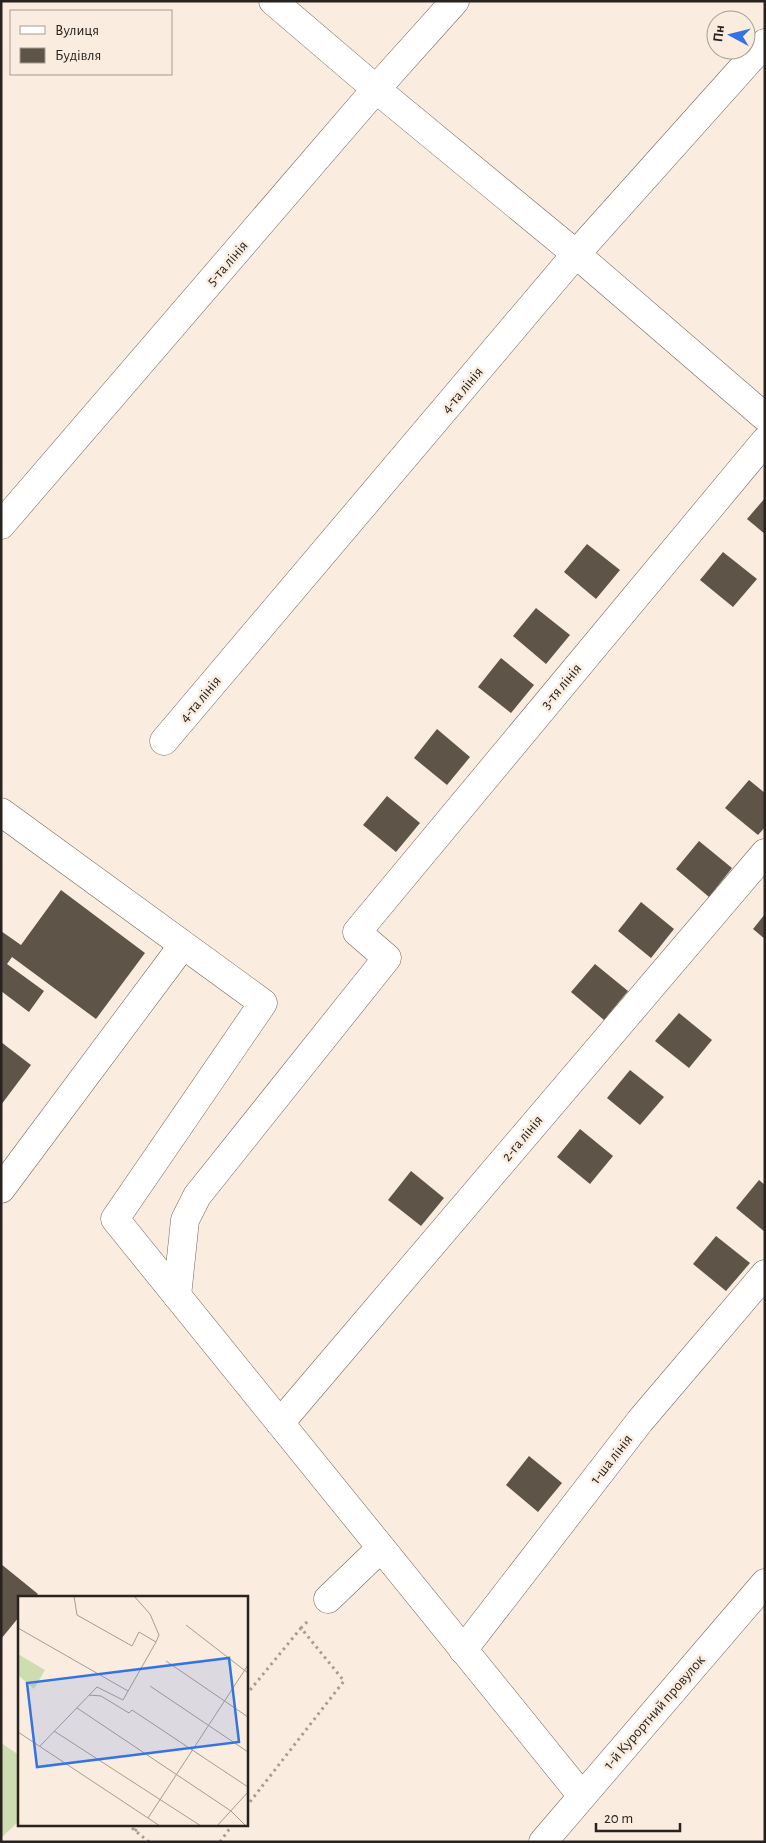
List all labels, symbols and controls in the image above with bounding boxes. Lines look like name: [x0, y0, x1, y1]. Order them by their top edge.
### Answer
legend: [10, 10, 172, 75]
north arrow: [706, 10, 756, 60]
text: Вулиця: [55, 23, 99, 38]
text: Пн: [711, 24, 727, 43]
text: Будівля: [55, 48, 101, 63]
street label: 5-та лінія: [204, 238, 251, 289]
street label: 4-та лінія: [439, 364, 486, 416]
street label: 3-тя лінія: [538, 661, 585, 712]
street label: 4-та лінія: [177, 673, 224, 725]
street label: 2-га лінія: [499, 1113, 546, 1164]
street label: 1-ша лінія: [587, 1432, 635, 1487]
inset map: [18, 1596, 248, 1826]
street label: 1-й Курортний провулок: [601, 1652, 708, 1772]
scale bar: [596, 1800, 680, 1832]
text: 20 m: [604, 1811, 633, 1826]

